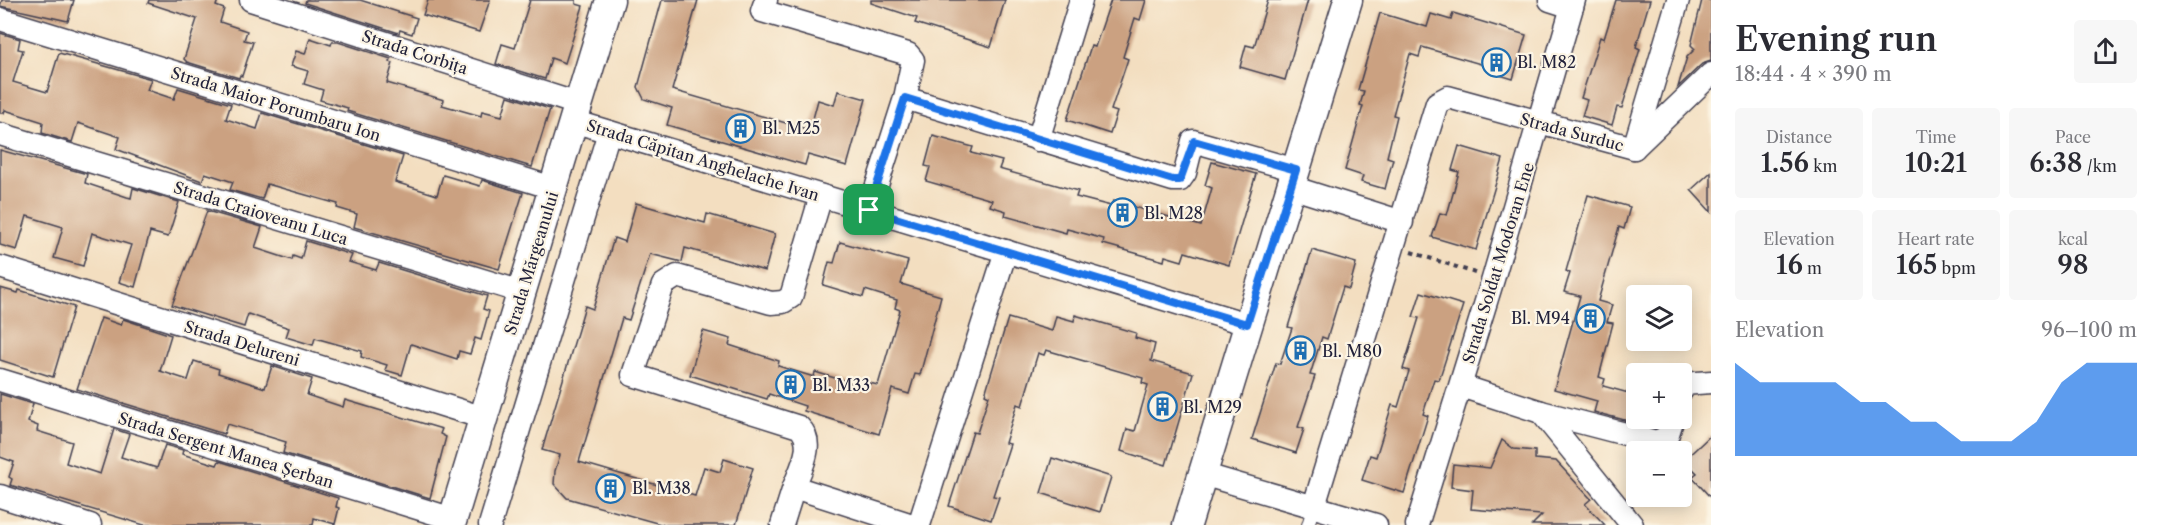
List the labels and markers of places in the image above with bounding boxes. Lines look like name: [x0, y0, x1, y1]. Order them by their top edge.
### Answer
building icon: Bl. M82: [1480, 46, 1512, 78]
place label: Bl. M82: [1517, 52, 1576, 72]
building icon: Bl. M25: [725, 112, 757, 144]
place label: Bl. M25: [762, 118, 820, 138]
pin: [843, 184, 894, 235]
building icon: Bl. M28: [1107, 197, 1139, 229]
place label: Bl. M28: [1144, 203, 1203, 223]
building icon: Bl. M94: [1575, 302, 1607, 334]
place label: Bl. M94: [1511, 308, 1570, 328]
building icon: Bl. M80: [1285, 335, 1317, 367]
place label: Bl. M80: [1322, 341, 1382, 361]
building icon: Bl. M33: [775, 369, 807, 401]
place label: Bl. M33: [812, 375, 870, 395]
building icon: Bl. M29: [1146, 391, 1178, 423]
place label: Bl. M29: [1183, 397, 1242, 417]
building icon: Bl. M38: [595, 472, 627, 504]
place label: Bl. M38: [632, 478, 691, 498]

